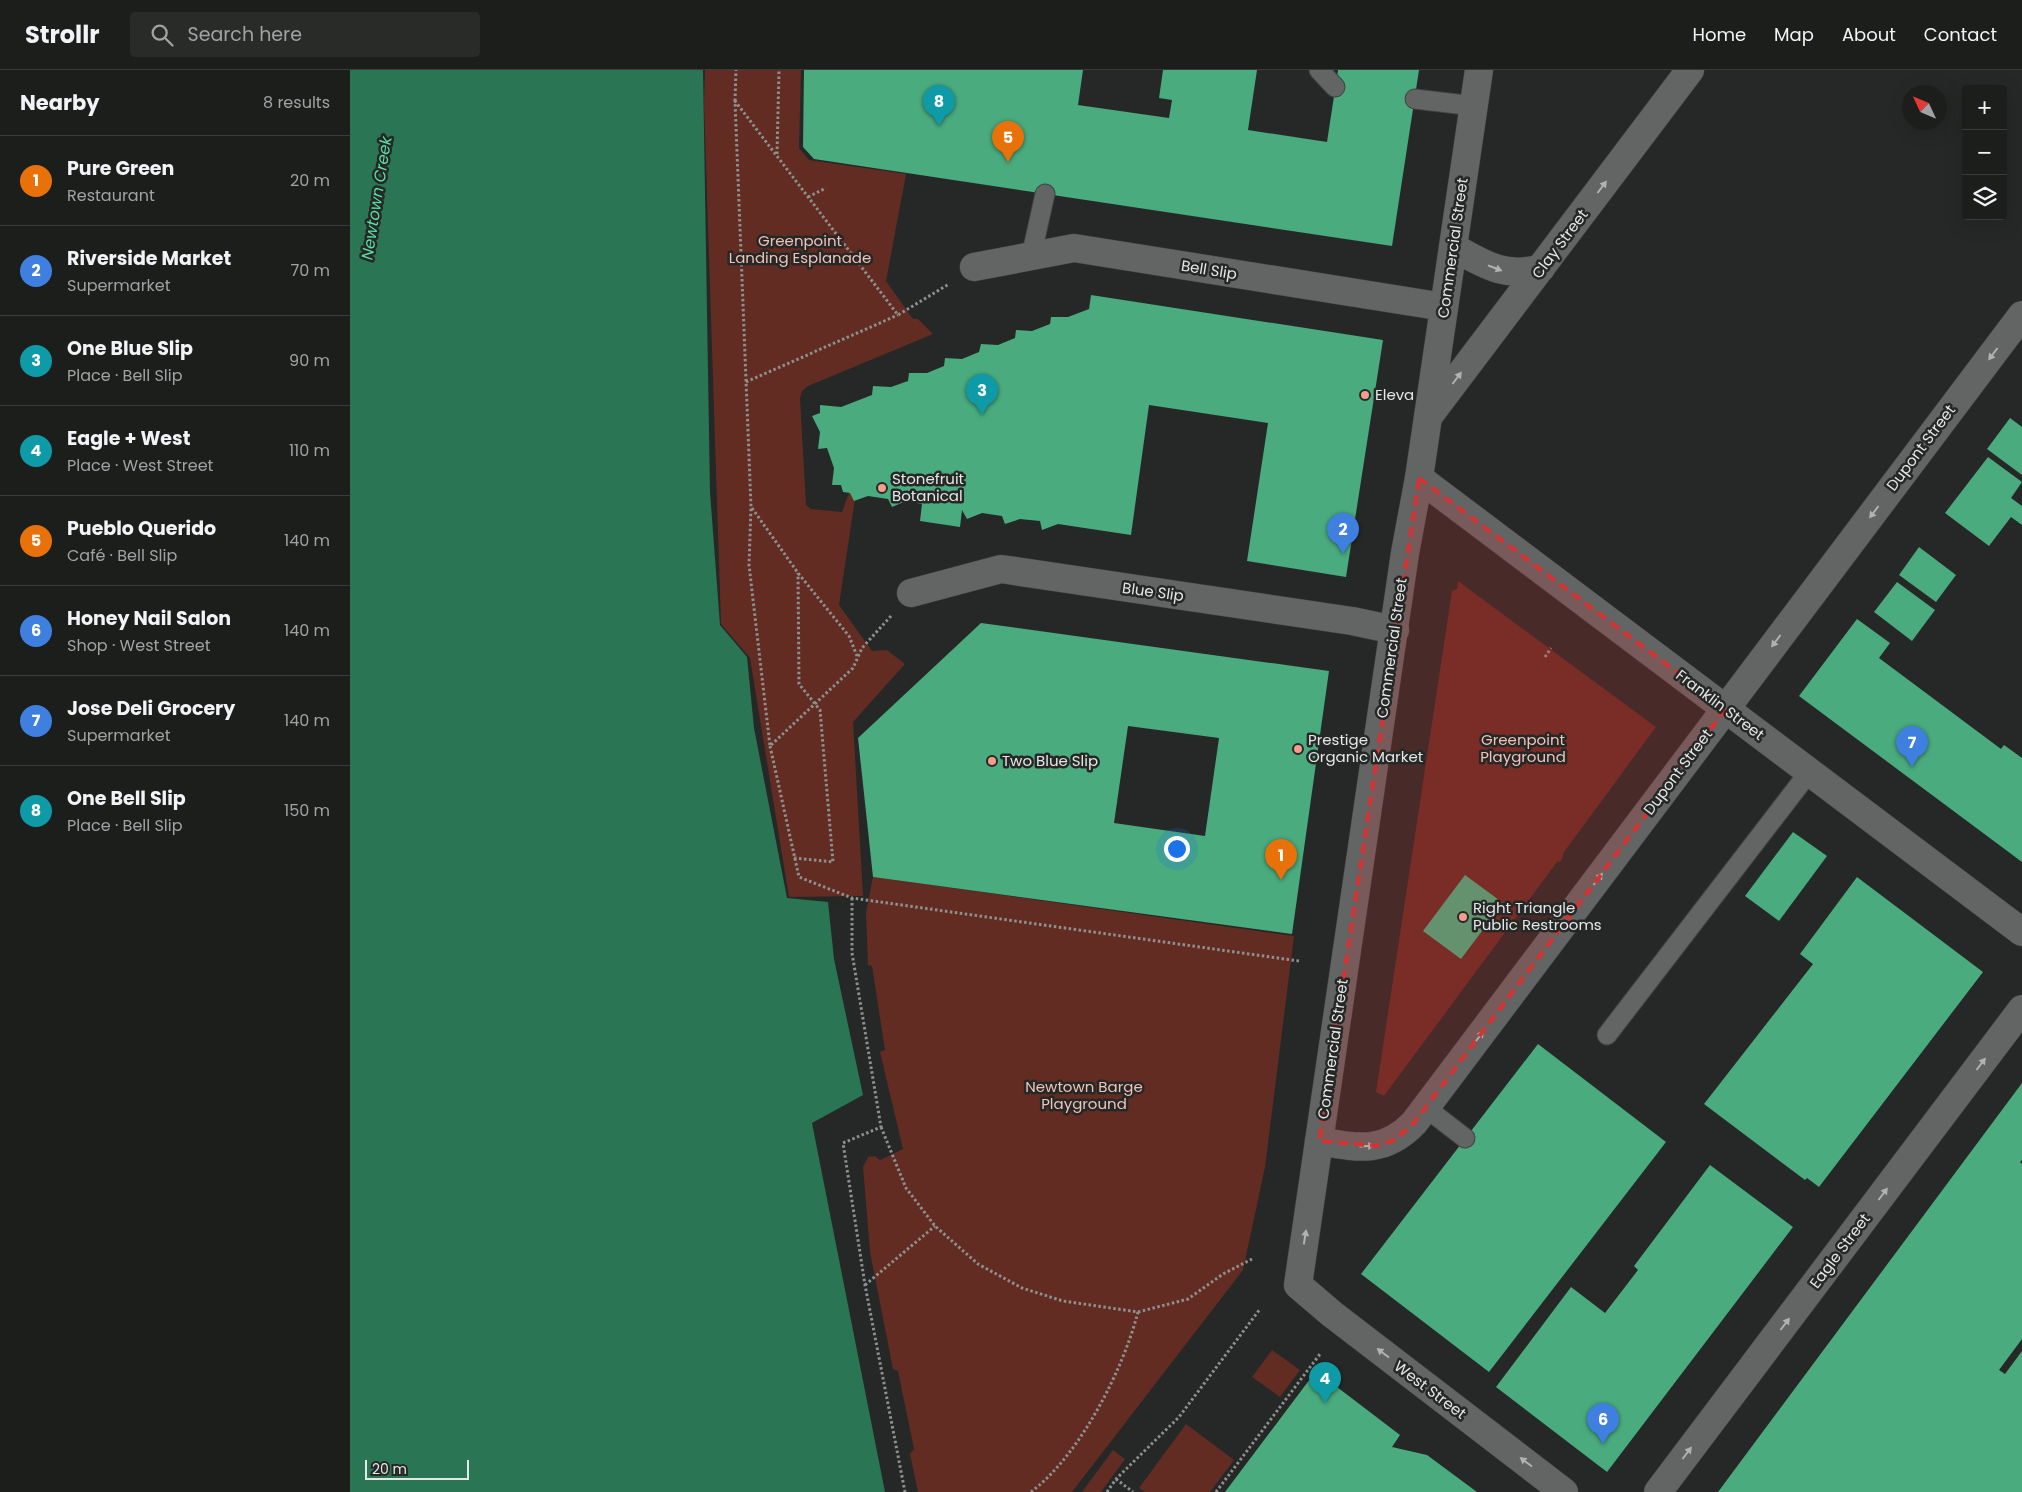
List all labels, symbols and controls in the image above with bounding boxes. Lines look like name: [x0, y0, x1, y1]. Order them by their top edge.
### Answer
search box: [130, 12, 480, 57]
text: Strollr: [25, 18, 100, 51]
icon: search: [148, 21, 176, 49]
text: Search here: [188, 21, 302, 48]
text: Home: [1692, 22, 1746, 47]
text: Map: [1774, 22, 1814, 47]
text: About: [1842, 22, 1896, 47]
text: Contact: [1924, 22, 1997, 47]
pin: 8: [923, 85, 955, 126]
north arrow: [1902, 85, 1947, 130]
map controls: [1962, 85, 2007, 220]
button: +: [1962, 85, 2007, 130]
text: Nearby: [20, 88, 100, 117]
text: 8 results: [263, 91, 330, 114]
pin: 5: [992, 121, 1024, 162]
button: −: [1962, 130, 2007, 175]
water label: Newtown Creek: [355, 134, 398, 262]
text: Pure Green: [67, 155, 174, 182]
text: 1: [33, 169, 39, 192]
text: 20 m: [290, 169, 330, 192]
button: layers: [1962, 175, 2007, 220]
street label: Commercial Street: [1432, 176, 1473, 319]
one-way arrow: [1597, 180, 1607, 194]
text: Restaurant: [67, 184, 155, 207]
street label: Clay Street: [1527, 205, 1593, 283]
park label: Greenpoint Landing Esplanade: [729, 230, 871, 268]
text: Riverside Market: [67, 245, 231, 272]
street label: Bell Slip: [1180, 255, 1238, 284]
text: 2: [31, 259, 41, 282]
text: 70 m: [290, 259, 330, 282]
one-way arrow: [1488, 265, 1503, 272]
text: Supermarket: [67, 274, 171, 297]
text: One Blue Slip: [67, 335, 193, 362]
one-way arrow: [1987, 347, 1998, 360]
text: 3: [31, 349, 41, 372]
text: 90 m: [289, 349, 330, 372]
text: Place · Bell Slip: [67, 364, 183, 387]
one-way arrow: [1452, 372, 1463, 385]
pin: 3: [966, 374, 998, 415]
place label: Eleva: [1375, 384, 1414, 405]
marker: Eleva: [1359, 389, 1371, 401]
street label: Dupont Street: [1881, 400, 1960, 495]
text: Eagle + West: [67, 425, 190, 452]
text: 4: [31, 439, 41, 462]
text: 110 m: [289, 439, 330, 462]
text: Place · West Street: [67, 454, 213, 477]
place label: Stonefruit Botanical: [892, 468, 964, 506]
marker: Stonefruit Botanical: [876, 482, 888, 494]
one-way arrow: [1869, 505, 1879, 519]
pin: 2: [1327, 513, 1359, 554]
text: Pueblo Querido: [67, 515, 216, 542]
text: 5: [31, 529, 41, 552]
text: 140 m: [284, 529, 330, 552]
text: Café · Bell Slip: [67, 544, 177, 567]
street label: Commercial Street: [1371, 576, 1412, 719]
street label: Blue Slip: [1121, 577, 1185, 606]
text: Honey Nail Salon: [67, 605, 231, 632]
text: 6: [31, 619, 41, 642]
text: 140 m: [284, 619, 330, 642]
text: Shop · West Street: [67, 634, 210, 657]
one-way arrow: [1771, 634, 1781, 648]
street label: Franklin Street: [1672, 664, 1769, 745]
text: Jose Deli Grocery: [67, 695, 235, 722]
text: 7: [32, 709, 40, 732]
text: 140 m: [284, 709, 330, 732]
text: Supermarket: [67, 724, 171, 747]
street label: Dupont Street: [1638, 724, 1717, 819]
pin: 7: [1896, 726, 1928, 767]
place label: Prestige Organic Market: [1308, 729, 1423, 767]
park label: Greenpoint Playground: [1480, 729, 1566, 767]
marker: Prestige Organic Market: [1292, 743, 1304, 755]
place label: Two Blue Slip: [1002, 750, 1098, 771]
marker: Two Blue Slip: [986, 755, 998, 767]
text: One Bell Slip: [67, 785, 186, 812]
text: 8: [31, 799, 41, 822]
text: 150 m: [284, 799, 330, 822]
text: Place · Bell Slip: [67, 814, 183, 837]
your location: [1164, 836, 1190, 862]
pin: 1: [1265, 839, 1297, 880]
one-way arrow: [1593, 873, 1604, 886]
place label: Right Triangle Public Restrooms: [1473, 897, 1602, 935]
marker: Right Triangle Public Restrooms: [1457, 911, 1469, 923]
street label: Commercial Street: [1312, 977, 1353, 1120]
one-way arrow: [1474, 1031, 1485, 1044]
one-way arrow: [1976, 1057, 1986, 1071]
park label: Newtown Barge Playground: [1025, 1076, 1143, 1114]
one-way arrow: [1360, 1142, 1376, 1150]
one-way arrow: [1878, 1188, 1889, 1201]
street label: Eagle Street: [1804, 1209, 1875, 1293]
one-way arrow: [1301, 1229, 1309, 1245]
one-way arrow: [1780, 1318, 1791, 1331]
one-way arrow: [1376, 1348, 1390, 1358]
street label: West Street: [1390, 1356, 1471, 1424]
pin: 4: [1309, 1362, 1341, 1403]
pin: 6: [1587, 1403, 1619, 1444]
one-way arrow: [1682, 1446, 1692, 1460]
scale bar: [365, 1457, 469, 1480]
one-way arrow: [1520, 1457, 1533, 1468]
text: 20 m: [372, 1459, 407, 1479]

